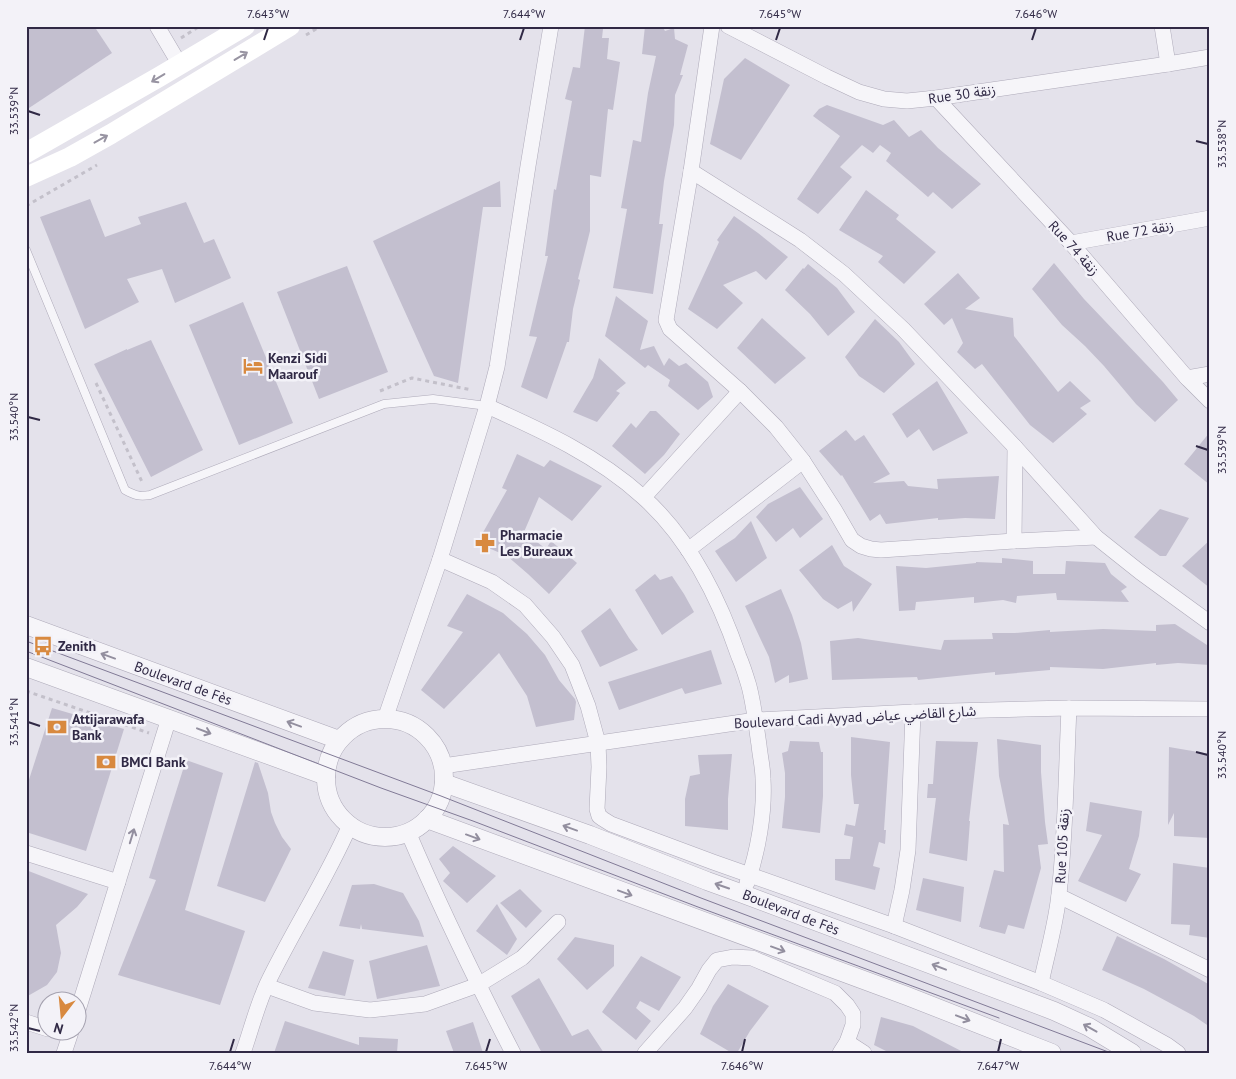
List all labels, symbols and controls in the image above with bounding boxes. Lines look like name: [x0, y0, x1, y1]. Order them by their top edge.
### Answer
text: 7.643°W: [247, 6, 289, 21]
text: 7.644°W: [503, 6, 545, 21]
text: 7.645°W: [759, 6, 801, 21]
text: 7.646°W: [1015, 6, 1057, 21]
one-way arrow: [233, 51, 247, 61]
one-way arrow: [151, 73, 166, 83]
street label: Rue 30 زنقة: [927, 80, 997, 108]
text: 33.539°N: [6, 87, 21, 135]
text: 33.538°N: [1214, 120, 1229, 168]
one-way arrow: [93, 134, 108, 144]
street label: Rue 72 زنقة: [1105, 216, 1175, 246]
street label: Rue 74 زنقة: [1045, 217, 1103, 279]
place label: Kenzi Sidi Maarouf: [268, 349, 327, 383]
hotel icon: Kenzi Sidi Maarouf: [242, 355, 264, 377]
text: 33.540°N: [6, 393, 21, 441]
text: 33.539°N: [1214, 426, 1229, 474]
place label: Pharmacie Les Bureaux: [500, 526, 574, 560]
pharmacy icon: Pharmacie Les Bureaux: [474, 532, 496, 554]
bus stop icon: Zenith: [32, 635, 54, 657]
place label: Zenith: [58, 637, 96, 655]
one-way arrow: [101, 651, 116, 660]
street label: Boulevard de Fès: [132, 657, 234, 709]
text: 33.541°N: [6, 698, 21, 746]
street label: Boulevard Cadi Ayyad شارع القاضي عياض: [733, 702, 977, 735]
place label: Attijarawafa Bank: [72, 710, 145, 744]
bank icon: Attijarawafa Bank: [46, 716, 68, 738]
one-way arrow: [286, 719, 302, 728]
one-way arrow: [195, 727, 211, 736]
text: 33.540°N: [1214, 731, 1229, 779]
bank icon: BMCI Bank: [95, 751, 117, 773]
place label: BMCI Bank: [121, 753, 186, 771]
street label: Rue 105 زنقة: [1051, 808, 1073, 884]
one-way arrow: [563, 823, 578, 832]
one-way arrow: [128, 828, 138, 844]
one-way arrow: [464, 833, 480, 842]
one-way arrow: [714, 881, 730, 890]
street label: Boulevard de Fès: [740, 885, 842, 939]
one-way arrow: [617, 889, 632, 898]
one-way arrow: [769, 945, 785, 954]
one-way arrow: [932, 962, 948, 971]
north arrow: [38, 992, 88, 1042]
text: 33.542°N: [6, 1004, 21, 1052]
one-way arrow: [954, 1014, 970, 1023]
text: N: [52, 1019, 65, 1038]
one-way arrow: [1083, 1023, 1098, 1032]
text: 7.644°W: [209, 1058, 251, 1073]
text: 7.645°W: [465, 1058, 507, 1073]
text: 7.646°W: [721, 1058, 763, 1073]
text: 7.647°W: [977, 1058, 1019, 1073]

